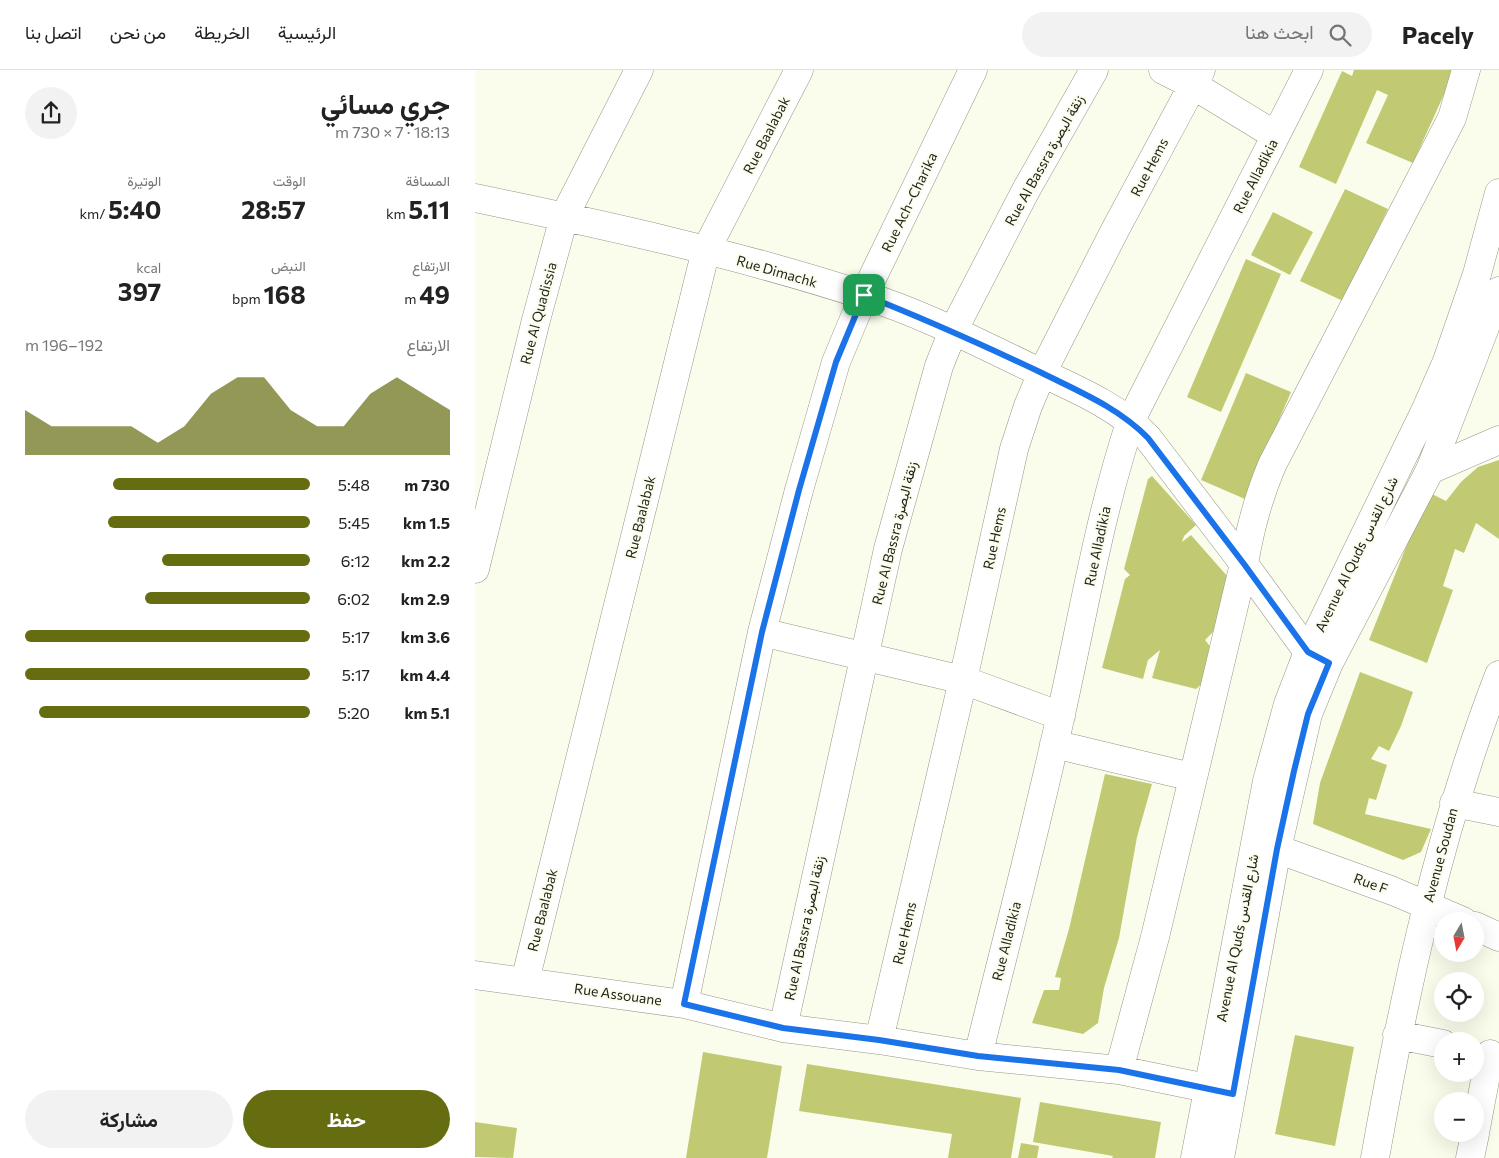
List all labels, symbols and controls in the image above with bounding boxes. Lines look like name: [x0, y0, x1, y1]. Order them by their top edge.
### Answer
search box: [1022, 12, 1372, 57]
text: ابحث هنا: [1245, 20, 1314, 43]
text: Pacely: [1402, 20, 1474, 49]
text: اتصل بنا: [25, 21, 82, 43]
text: من نحن: [110, 21, 166, 43]
text: الخريطة: [194, 21, 250, 43]
text: الرئيسية: [278, 21, 336, 43]
icon: search: [1326, 21, 1354, 49]
text: جري مسائي: [320, 86, 450, 120]
button: share: [25, 87, 77, 139]
street label: Rue Al Bassra زنقة البصرة: [1001, 91, 1088, 229]
street label: Rue Baalabak: [739, 93, 793, 177]
text: 18:13 · 7 × 730 m: [335, 122, 450, 141]
street label: Rue Hems: [1127, 135, 1171, 199]
street label: Rue Alladikia: [1229, 136, 1281, 216]
street label: Rue Ach–Charika: [878, 149, 940, 255]
text: الوتيرة: [127, 172, 161, 189]
text: الوقت: [273, 172, 306, 189]
text: المسافة: [406, 172, 450, 189]
text: 5:40: [108, 194, 161, 224]
text: 28:57: [241, 194, 306, 224]
text: 5.11: [408, 194, 450, 224]
text: /km: [79, 205, 108, 222]
text: km: [386, 205, 408, 222]
street label: Rue Dimachk: [735, 251, 820, 291]
text: النبض: [271, 257, 306, 274]
text: الارتفاع: [412, 257, 450, 274]
text: kcal: [136, 259, 161, 276]
street label: Rue Al Quadissia: [516, 260, 560, 366]
pin: [843, 274, 885, 316]
text: 397: [118, 276, 161, 306]
text: 168: [263, 279, 306, 309]
text: 49: [419, 279, 450, 309]
icon: arrive: [850, 281, 878, 309]
text: bpm: [232, 290, 263, 307]
text: m: [404, 290, 419, 307]
text: 192–196 m: [25, 335, 103, 354]
text: الارتفاع: [407, 335, 450, 354]
street label: Rue Al Bassra زنقة البصرة: [868, 459, 921, 607]
street label: Rue Baalabak: [621, 473, 659, 560]
street label: Avenue Al Quds شارع القدس: [1311, 474, 1404, 636]
text: 5:48: [338, 475, 370, 494]
text: 730 m: [404, 475, 450, 494]
street label: Rue Alladikia: [1080, 504, 1114, 588]
street label: Rue Hems: [979, 505, 1009, 571]
text: 5:45: [338, 513, 370, 532]
text: 1.5 km: [403, 513, 450, 532]
text: 6:12: [341, 551, 370, 570]
text: 2.2 km: [401, 551, 450, 570]
text: 6:02: [337, 589, 370, 608]
text: 2.9 km: [401, 589, 450, 608]
text: 5:17: [342, 627, 370, 646]
text: 3.6 km: [401, 627, 450, 646]
text: 5:17: [342, 665, 370, 684]
text: 4.4 km: [400, 665, 450, 684]
text: 5:20: [338, 703, 370, 722]
text: 5.1 km: [404, 703, 450, 722]
street label: Avenue Soudan: [1419, 806, 1461, 904]
street label: Avenue Al Quds شارع القدس: [1212, 853, 1265, 1024]
street label: Rue Al Bassra زنقة البصرة: [780, 854, 829, 1002]
street label: Rue Baalabak: [523, 866, 561, 953]
street label: Rue F: [1352, 869, 1390, 897]
street label: Rue Alladikia: [988, 899, 1024, 983]
street label: Rue Hems: [889, 900, 919, 966]
north arrow: [1434, 912, 1484, 962]
map controls: [1434, 912, 1484, 1142]
button: locate: [1434, 972, 1484, 1022]
street label: Rue Assouane: [573, 979, 663, 1009]
button: +: [1434, 1032, 1484, 1082]
button: مشاركة: [25, 1090, 233, 1148]
button: حفظ: [243, 1090, 450, 1148]
button: −: [1434, 1092, 1484, 1142]

